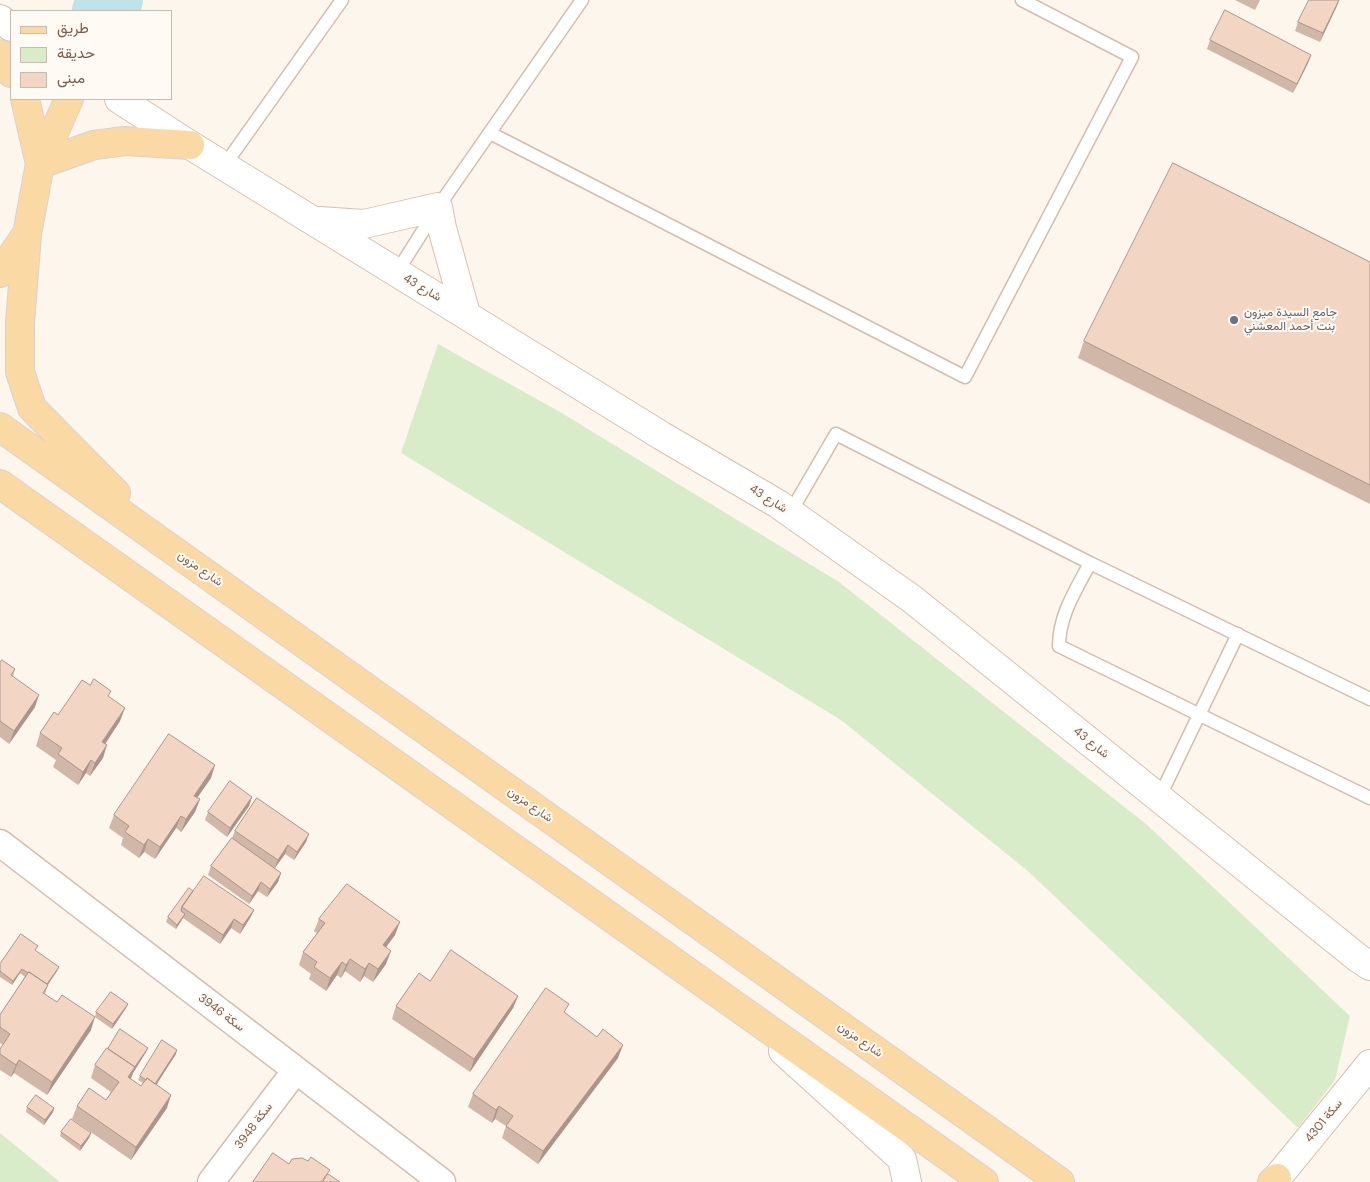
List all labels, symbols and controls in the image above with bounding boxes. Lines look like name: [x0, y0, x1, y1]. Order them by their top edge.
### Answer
legend: [10, 10, 172, 100]
text: طريق: [57, 18, 89, 38]
text: حديقة: [57, 43, 95, 63]
text: مبنى: [57, 68, 85, 88]
street label: شارع 43: [400, 271, 444, 305]
place label: جامع السيدة ميزون بنت أحمد المعشني: [1244, 306, 1337, 334]
marker: جامع السيدة ميزون بنت أحمد المعشني: [1228, 314, 1240, 326]
street label: شارع 43: [747, 482, 789, 516]
street label: شارع مزون: [175, 548, 225, 590]
street label: شارع 43: [1070, 724, 1112, 762]
street label: شارع مزون: [505, 784, 555, 826]
street label: سكة 3946: [195, 991, 247, 1035]
street label: شارع مزون: [835, 1019, 885, 1061]
street label: سكة 4301: [1302, 1097, 1346, 1145]
street label: سكة 3948: [232, 1100, 276, 1152]

